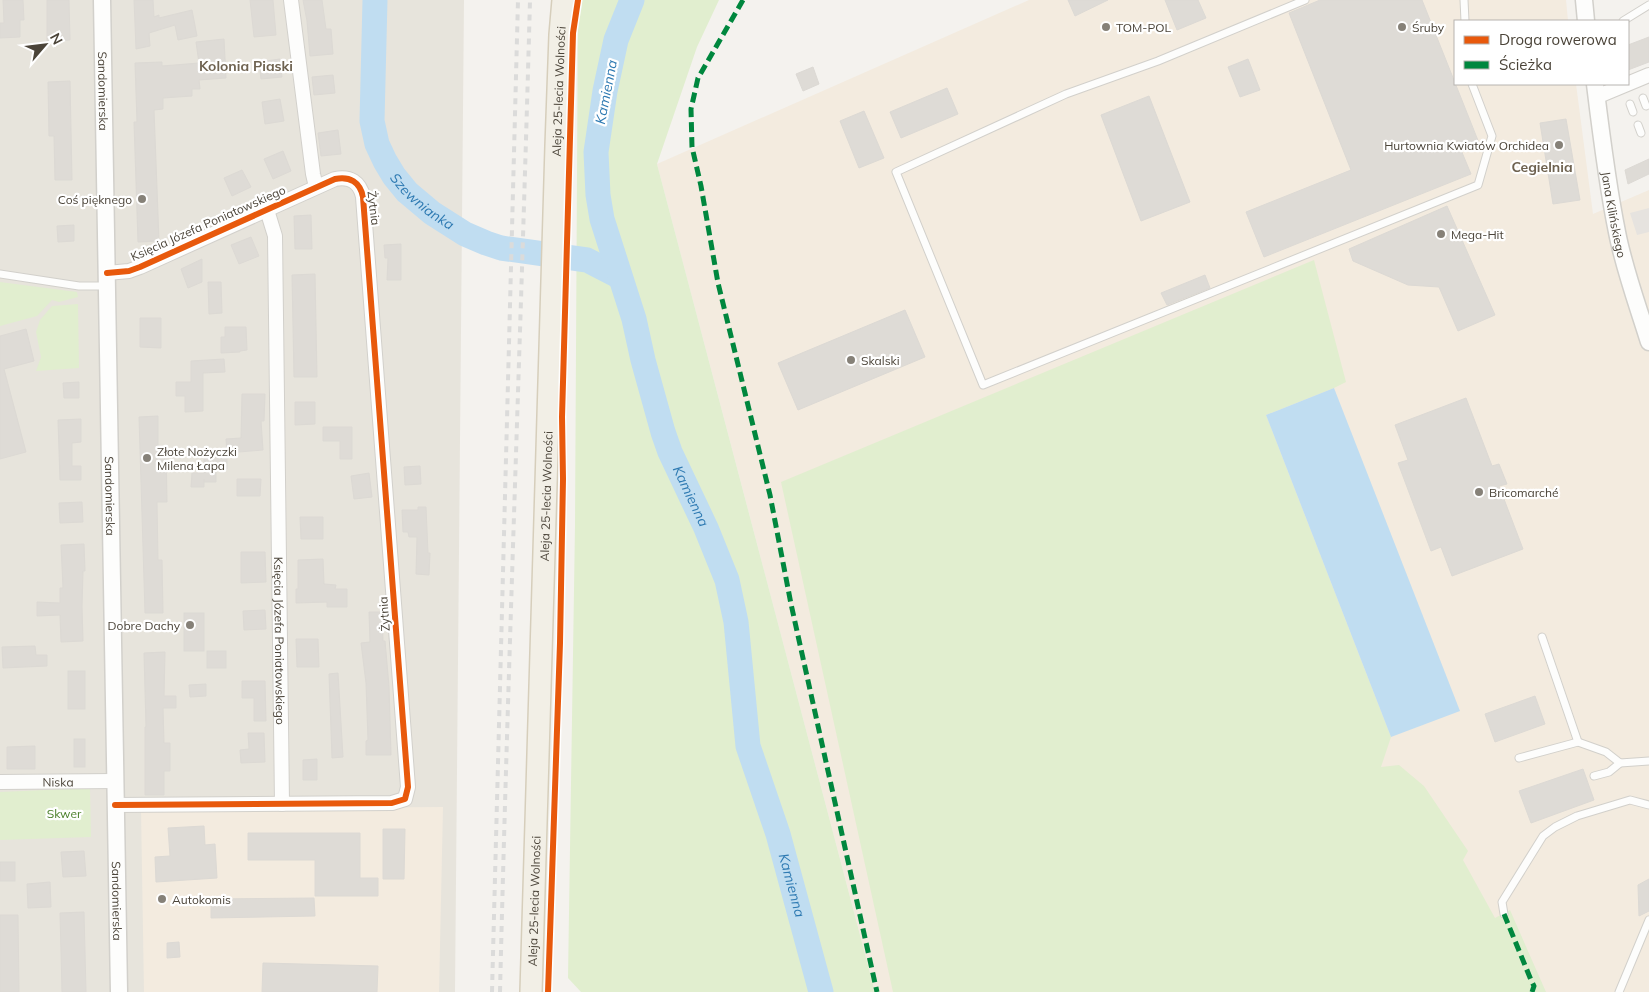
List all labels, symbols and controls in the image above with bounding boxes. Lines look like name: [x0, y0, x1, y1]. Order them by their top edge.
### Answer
north arrow: [20, 20, 70, 70]
place label: TOM-POL: [1116, 20, 1171, 35]
place label: Śruby: [1412, 20, 1445, 35]
legend: [1454, 20, 1629, 85]
marker: TOM-POL: [1100, 21, 1112, 33]
marker: Śruby: [1396, 21, 1408, 33]
street label: Aleja 25-lecia Wolności: [548, 25, 568, 157]
text: N: [46, 30, 67, 48]
text: Droga rowerowa: [1499, 30, 1617, 49]
street label: Sandomierska: [95, 51, 112, 131]
text: Ścieżka: [1499, 55, 1552, 74]
district label: Kolonia Piaski: [199, 57, 293, 75]
water label: Kamienna: [591, 58, 621, 126]
place label: Hurtownia Kwiatów Orchidea: [1384, 138, 1549, 153]
marker: Hurtownia Kwiatów Orchidea: [1553, 139, 1565, 151]
district label: Cegielnia: [1511, 158, 1573, 176]
water label: Szewnianka: [386, 169, 458, 234]
street label: Jana Kilińskiego: [1599, 170, 1630, 259]
street label: Księcia Józefa Poniatowskiego: [128, 182, 288, 264]
street label: Żytnia: [364, 190, 384, 226]
place label: Coś pięknego: [58, 192, 132, 207]
marker: Coś pięknego: [136, 193, 148, 205]
place label: Mega-Hit: [1451, 227, 1504, 242]
marker: Mega-Hit: [1435, 228, 1447, 240]
place label: Skalski: [861, 353, 900, 368]
marker: Skalski: [845, 354, 857, 366]
street label: Aleja 25-lecia Wolności: [536, 431, 555, 562]
place label: Złote Nożyczki Milena Łapa: [157, 444, 237, 473]
marker: Złote Nożyczki Milena Łapa: [141, 452, 153, 464]
street label: Sandomierska: [102, 456, 119, 536]
water label: Kamienna: [669, 463, 713, 530]
place label: Bricomarché: [1489, 485, 1559, 500]
marker: Bricomarché: [1473, 486, 1485, 498]
street label: Księcia Józefa Poniatowskiego: [271, 557, 289, 725]
street label: Żytnia: [375, 596, 393, 632]
place label: Dobre Dachy: [108, 618, 181, 633]
marker: Dobre Dachy: [184, 619, 196, 631]
street label: Niska: [42, 774, 74, 789]
park label: Skwer: [47, 806, 82, 821]
street label: Aleja 25-lecia Wolności: [524, 835, 543, 967]
water label: Kamienna: [775, 851, 809, 919]
street label: Sandomierska: [109, 861, 126, 941]
place label: Autokomis: [172, 892, 231, 907]
marker: Autokomis: [156, 893, 168, 905]

